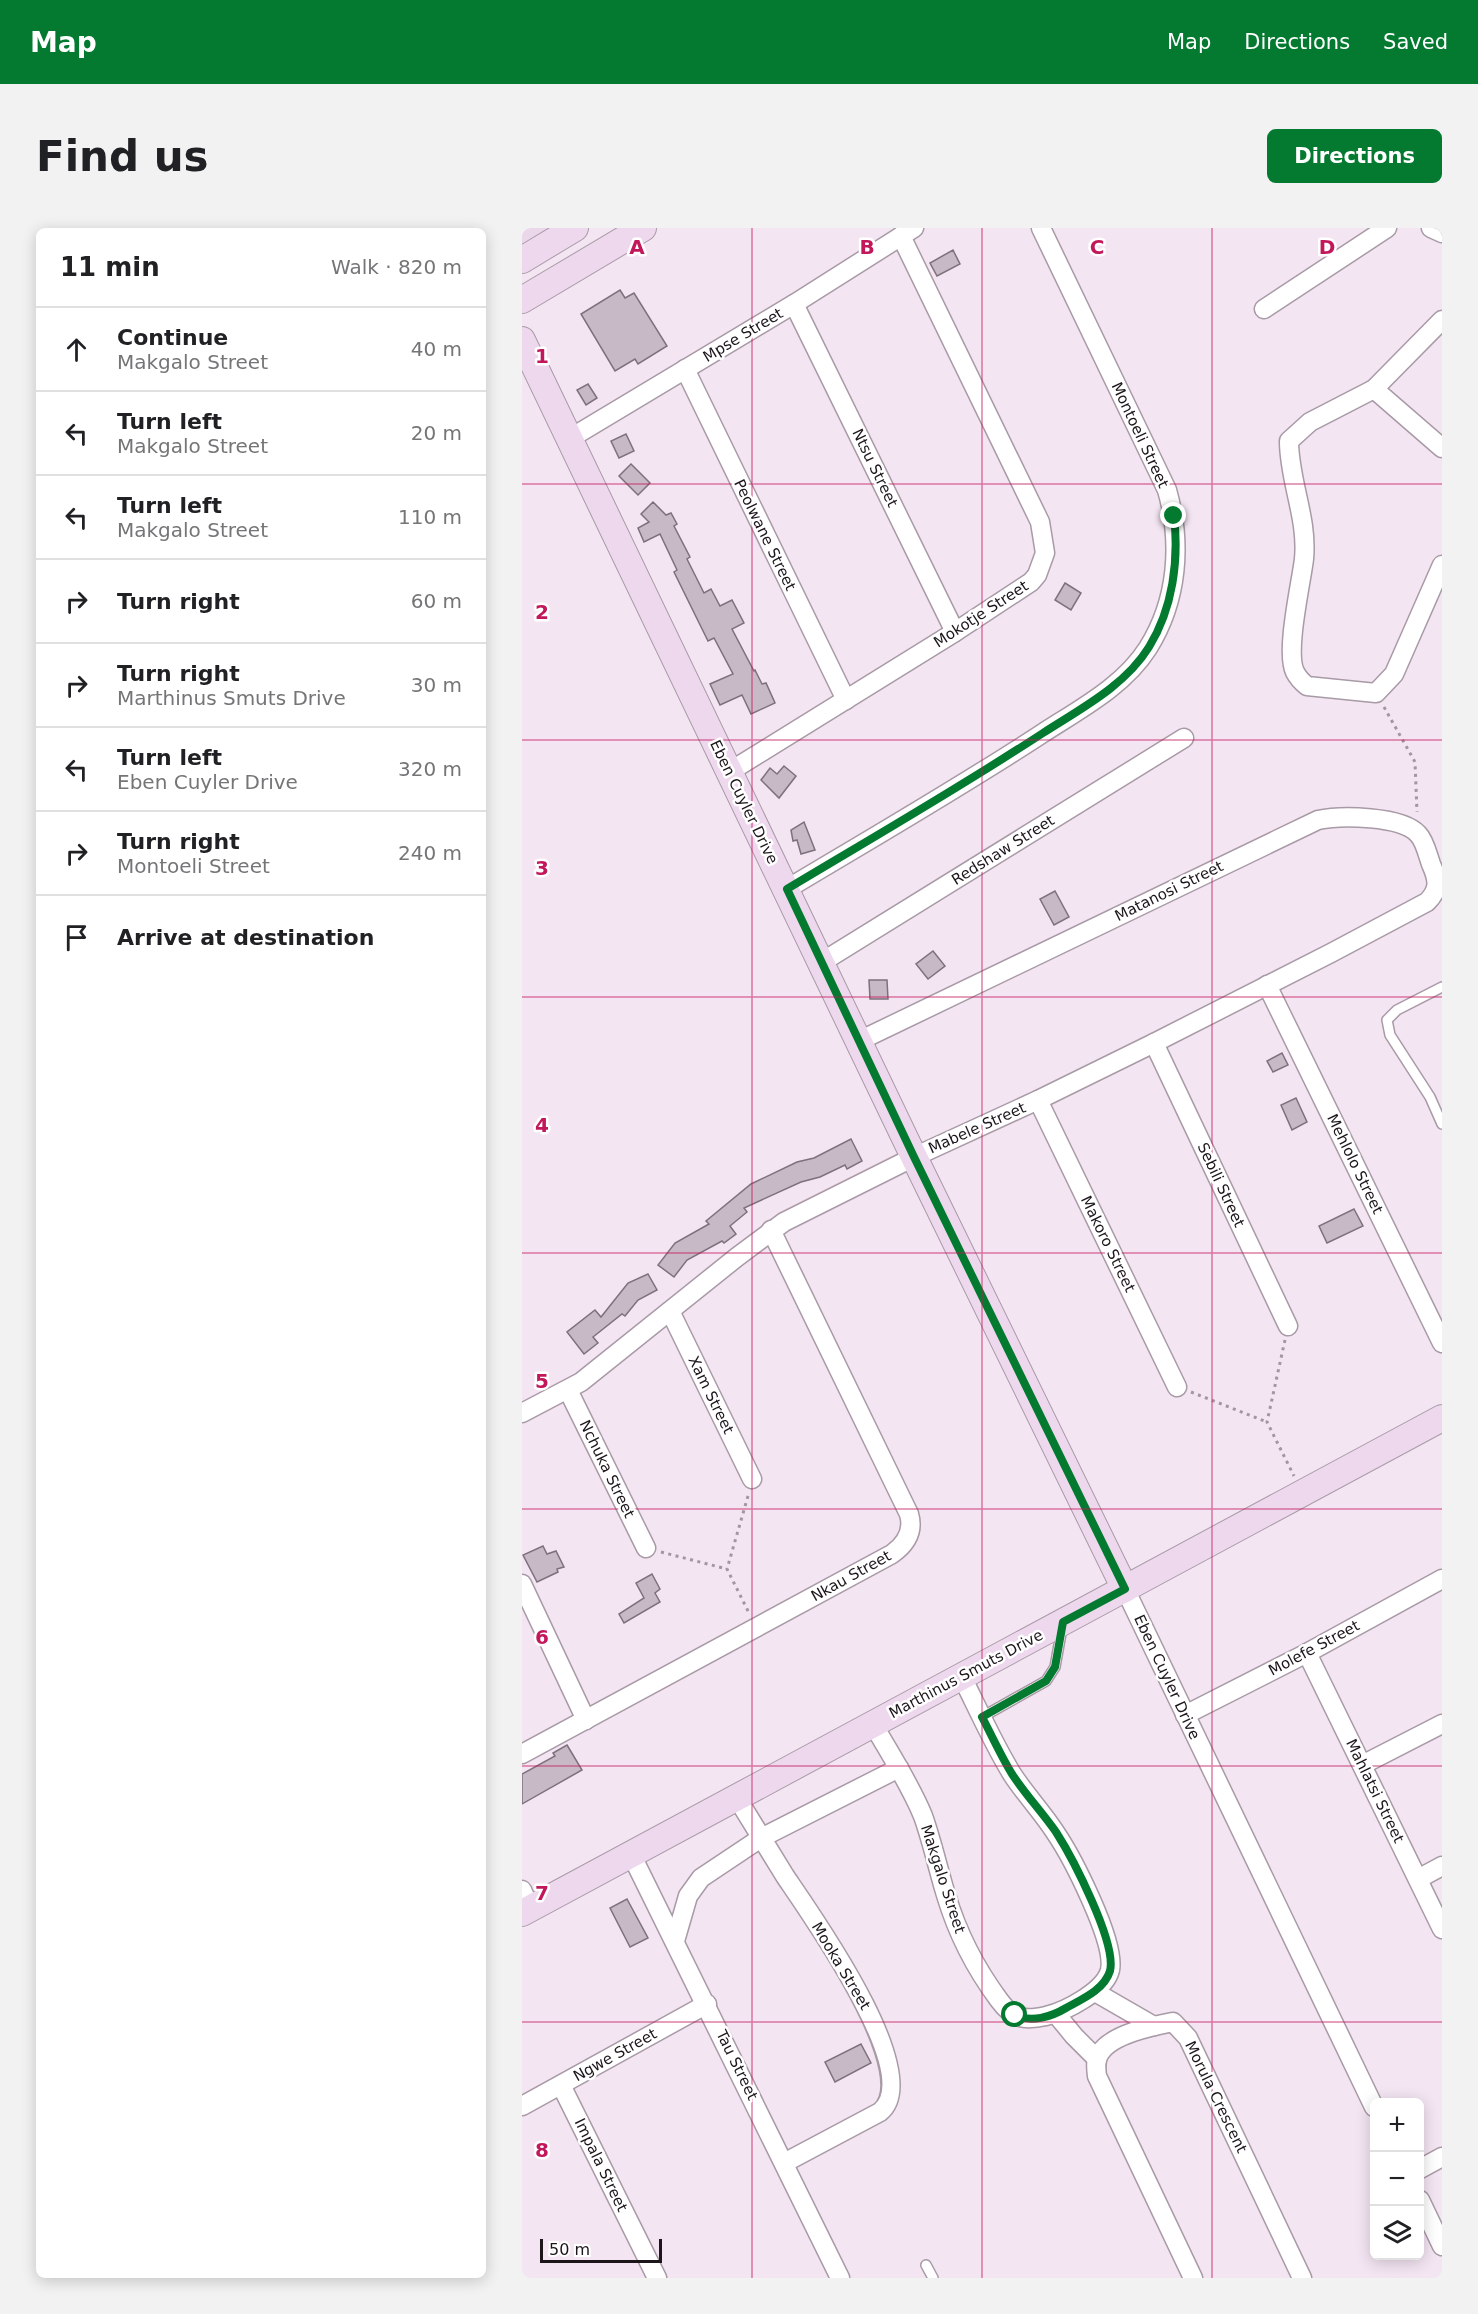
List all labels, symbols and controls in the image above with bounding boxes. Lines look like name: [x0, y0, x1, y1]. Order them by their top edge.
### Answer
text: Map: [30, 26, 97, 59]
text: Map: [1167, 30, 1211, 54]
text: Directions: [1244, 30, 1350, 54]
text: Saved: [1383, 30, 1448, 54]
button: Directions: [1267, 129, 1442, 183]
text: Find us: [36, 132, 209, 181]
text: A: [629, 235, 645, 259]
text: B: [859, 235, 875, 259]
text: C: [1090, 235, 1104, 259]
text: D: [1319, 235, 1335, 259]
text: 11 min: [60, 252, 160, 282]
text: Walk · 820 m: [331, 255, 462, 279]
street label: Mpse Street: [700, 304, 786, 366]
text: Continue: [117, 325, 228, 350]
icon: ahead: [60, 333, 93, 366]
text: 40 m: [411, 337, 462, 361]
text: 1: [535, 344, 549, 368]
text: Makgalo Street: [117, 350, 268, 374]
street label: Montoeli Street: [1108, 379, 1172, 491]
text: Turn left: [117, 409, 222, 434]
icon: left: [60, 417, 93, 450]
text: 20 m: [411, 421, 462, 445]
street label: Ntsu Street: [848, 426, 902, 510]
text: Makgalo Street: [117, 434, 268, 458]
street label: Peolwane Street: [730, 476, 800, 594]
text: Turn left: [117, 493, 222, 518]
icon: left: [60, 501, 93, 534]
route end: [1160, 502, 1186, 528]
text: 110 m: [398, 505, 462, 529]
text: Makgalo Street: [117, 518, 268, 542]
street label: Mokotje Street: [930, 577, 1032, 651]
icon: right: [60, 585, 93, 618]
text: Turn right: [117, 589, 240, 614]
text: 60 m: [411, 589, 462, 613]
text: 2: [535, 600, 549, 624]
text: Turn right: [117, 661, 240, 686]
icon: right: [60, 669, 93, 702]
text: 30 m: [411, 673, 462, 697]
text: Marthinus Smuts Drive: [117, 686, 346, 710]
street label: Eben Cuyler Drive: [706, 737, 782, 867]
text: Turn left: [117, 745, 222, 770]
icon: left: [60, 753, 93, 786]
text: 320 m: [398, 757, 462, 781]
text: Eben Cuyler Drive: [117, 770, 298, 794]
street label: Redshaw Street: [948, 811, 1058, 889]
text: Turn right: [117, 829, 240, 854]
icon: right: [60, 837, 93, 870]
text: 240 m: [398, 841, 462, 865]
text: Montoeli Street: [117, 854, 270, 878]
text: 3: [535, 856, 549, 880]
street label: Matanosi Street: [1112, 857, 1226, 925]
icon: arrive: [60, 921, 93, 954]
text: Arrive at destination: [117, 925, 374, 950]
street label: Mabele Street: [926, 1098, 1029, 1158]
street label: Mehlolo Street: [1323, 1111, 1387, 1217]
text: 4: [535, 1113, 549, 1137]
street label: Sebili Street: [1194, 1140, 1248, 1230]
street label: Makoro Street: [1077, 1193, 1139, 1295]
street label: Xam Street: [684, 1353, 738, 1437]
text: 5: [535, 1369, 549, 1393]
street label: Nchuka Street: [576, 1417, 638, 1521]
street label: Nkau Street: [808, 1547, 894, 1605]
street label: Eben Cuyler Drive: [1130, 1612, 1204, 1742]
street label: Molefe Street: [1265, 1616, 1363, 1680]
text: 6: [535, 1625, 549, 1649]
street label: Marthinus Smuts Drive: [886, 1626, 1046, 1722]
street label: Mahlatsi Street: [1342, 1736, 1408, 1846]
street label: Makgalo Street: [917, 1822, 969, 1936]
text: 7: [535, 1881, 549, 1905]
street label: Mooka Street: [808, 1919, 874, 2013]
route start: [1001, 2001, 1027, 2027]
street label: Ngwe Street: [570, 2025, 660, 2085]
street label: Tau Street: [712, 2026, 762, 2103]
street label: Morula Crescent: [1181, 2038, 1251, 2156]
map controls: [1370, 2098, 1424, 2260]
button: +: [1370, 2098, 1424, 2152]
street label: Impala Street: [571, 2115, 631, 2215]
text: 8: [535, 2138, 549, 2162]
button: −: [1370, 2152, 1424, 2206]
button: layers: [1370, 2206, 1424, 2260]
scale bar: [540, 2236, 662, 2264]
text: 50 m: [549, 2240, 590, 2259]

